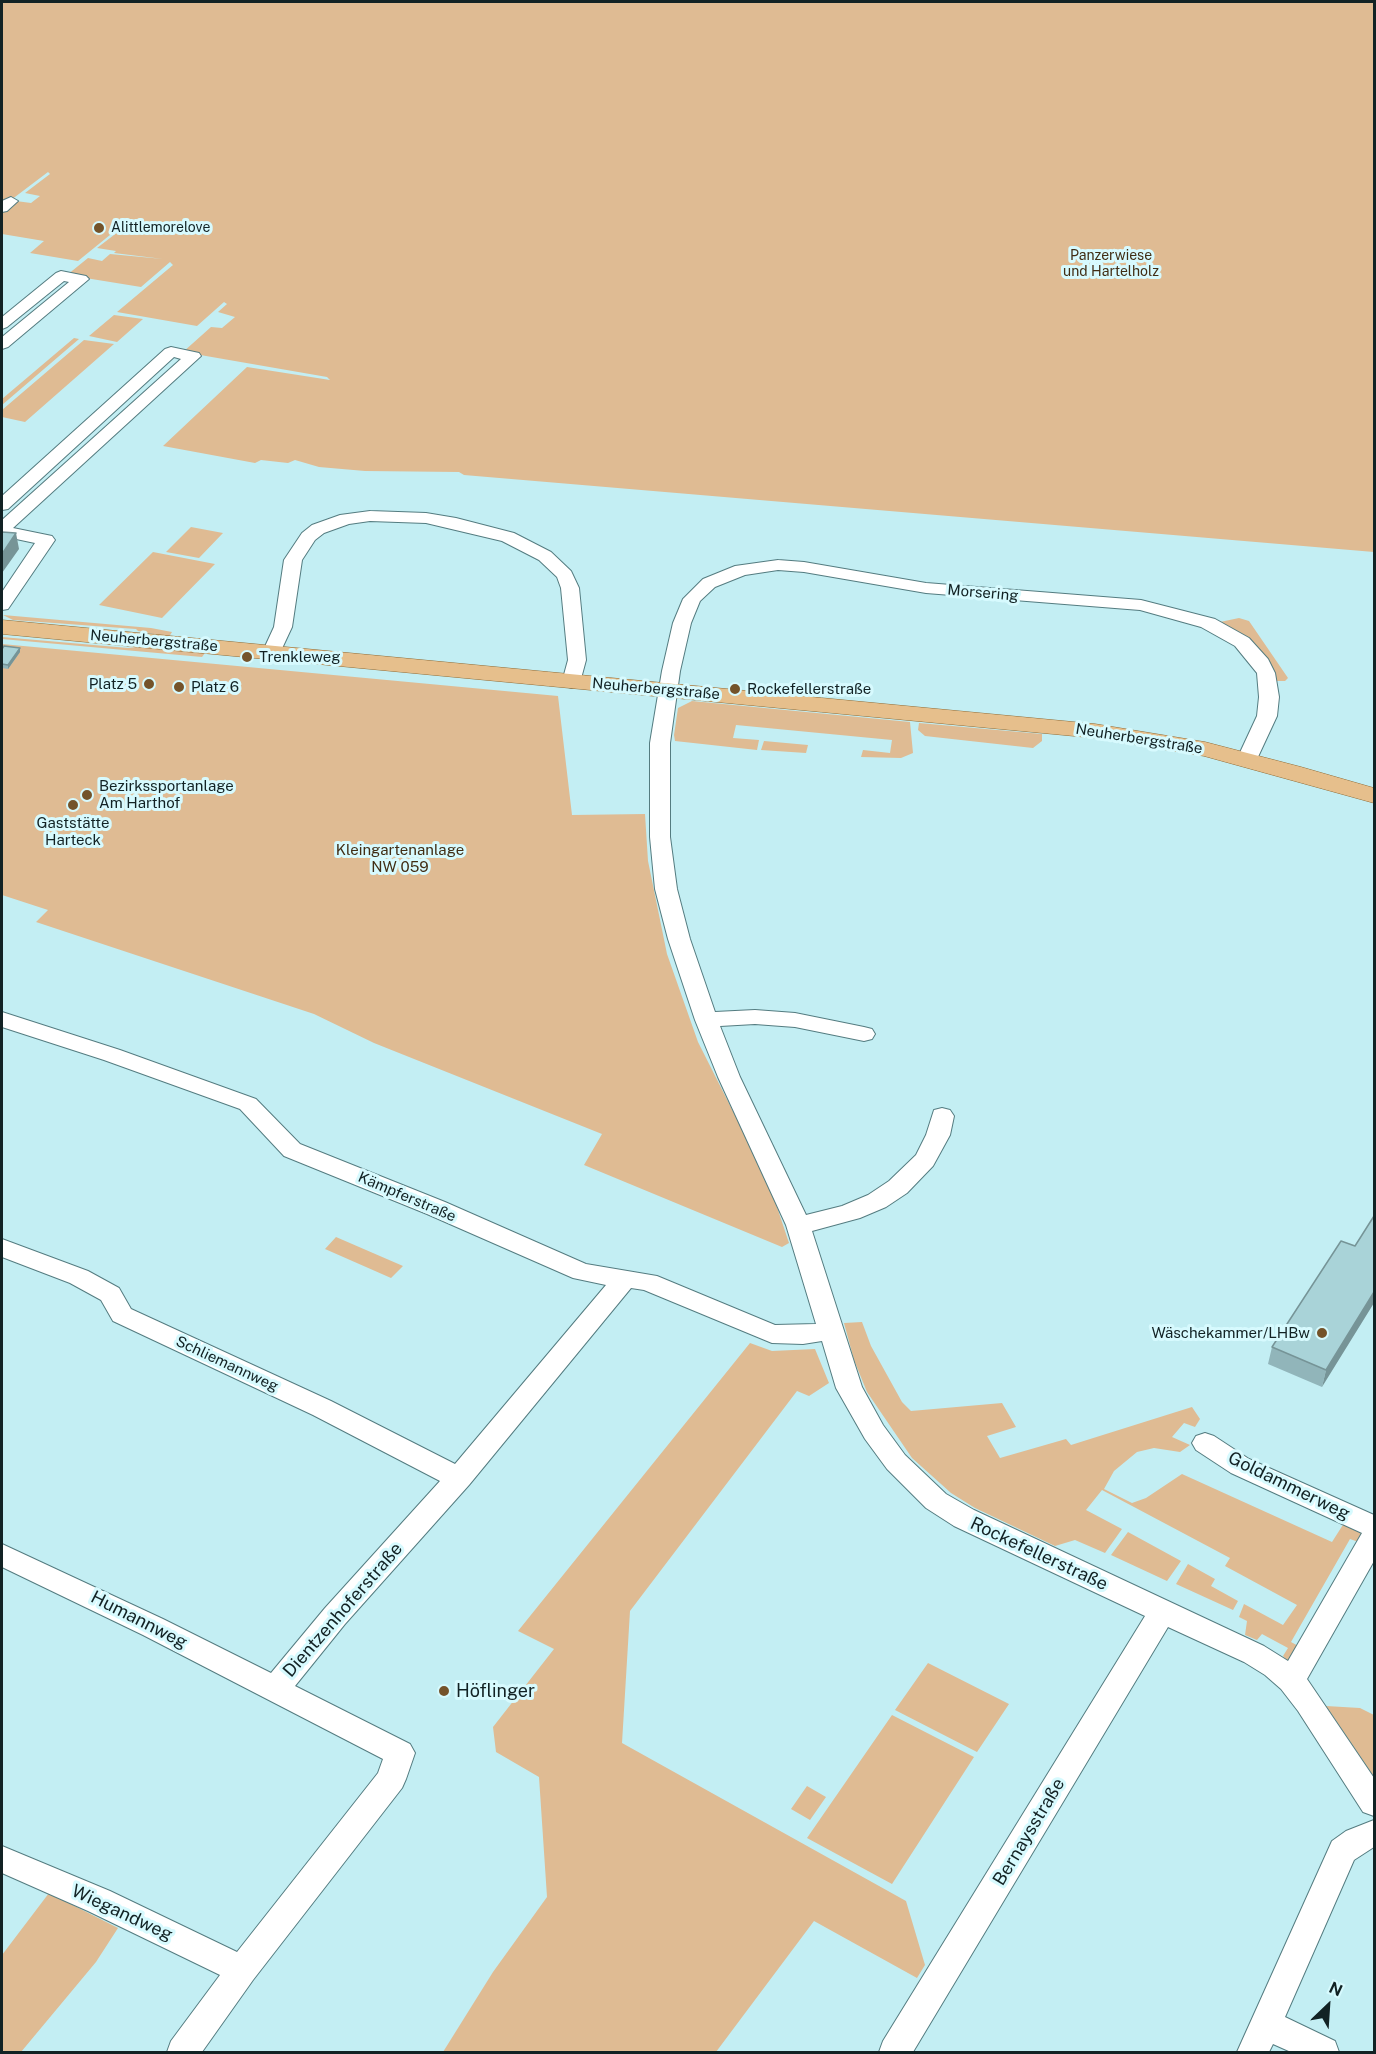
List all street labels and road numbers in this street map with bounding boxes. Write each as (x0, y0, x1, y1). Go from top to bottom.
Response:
street label: Morsering (947, 581, 1019, 605)
street label: Neuherbergstraße (89, 626, 219, 656)
street label: Neuherbergstraße (591, 674, 721, 704)
street label: Neuherbergstraße (1074, 720, 1204, 758)
street label: Kämpferstraße (355, 1168, 459, 1226)
street label: Schliemannweg (173, 1332, 281, 1396)
street label: Goldammerweg (1225, 1447, 1353, 1525)
street label: Rockefellerstraße (967, 1513, 1111, 1595)
street label: Dientzenhoferstraße (279, 1538, 407, 1682)
street label: Humannweg (87, 1586, 191, 1654)
street label: Bernaysstraße (989, 1774, 1069, 1890)
street label: Wiegandweg (68, 1880, 176, 1946)

